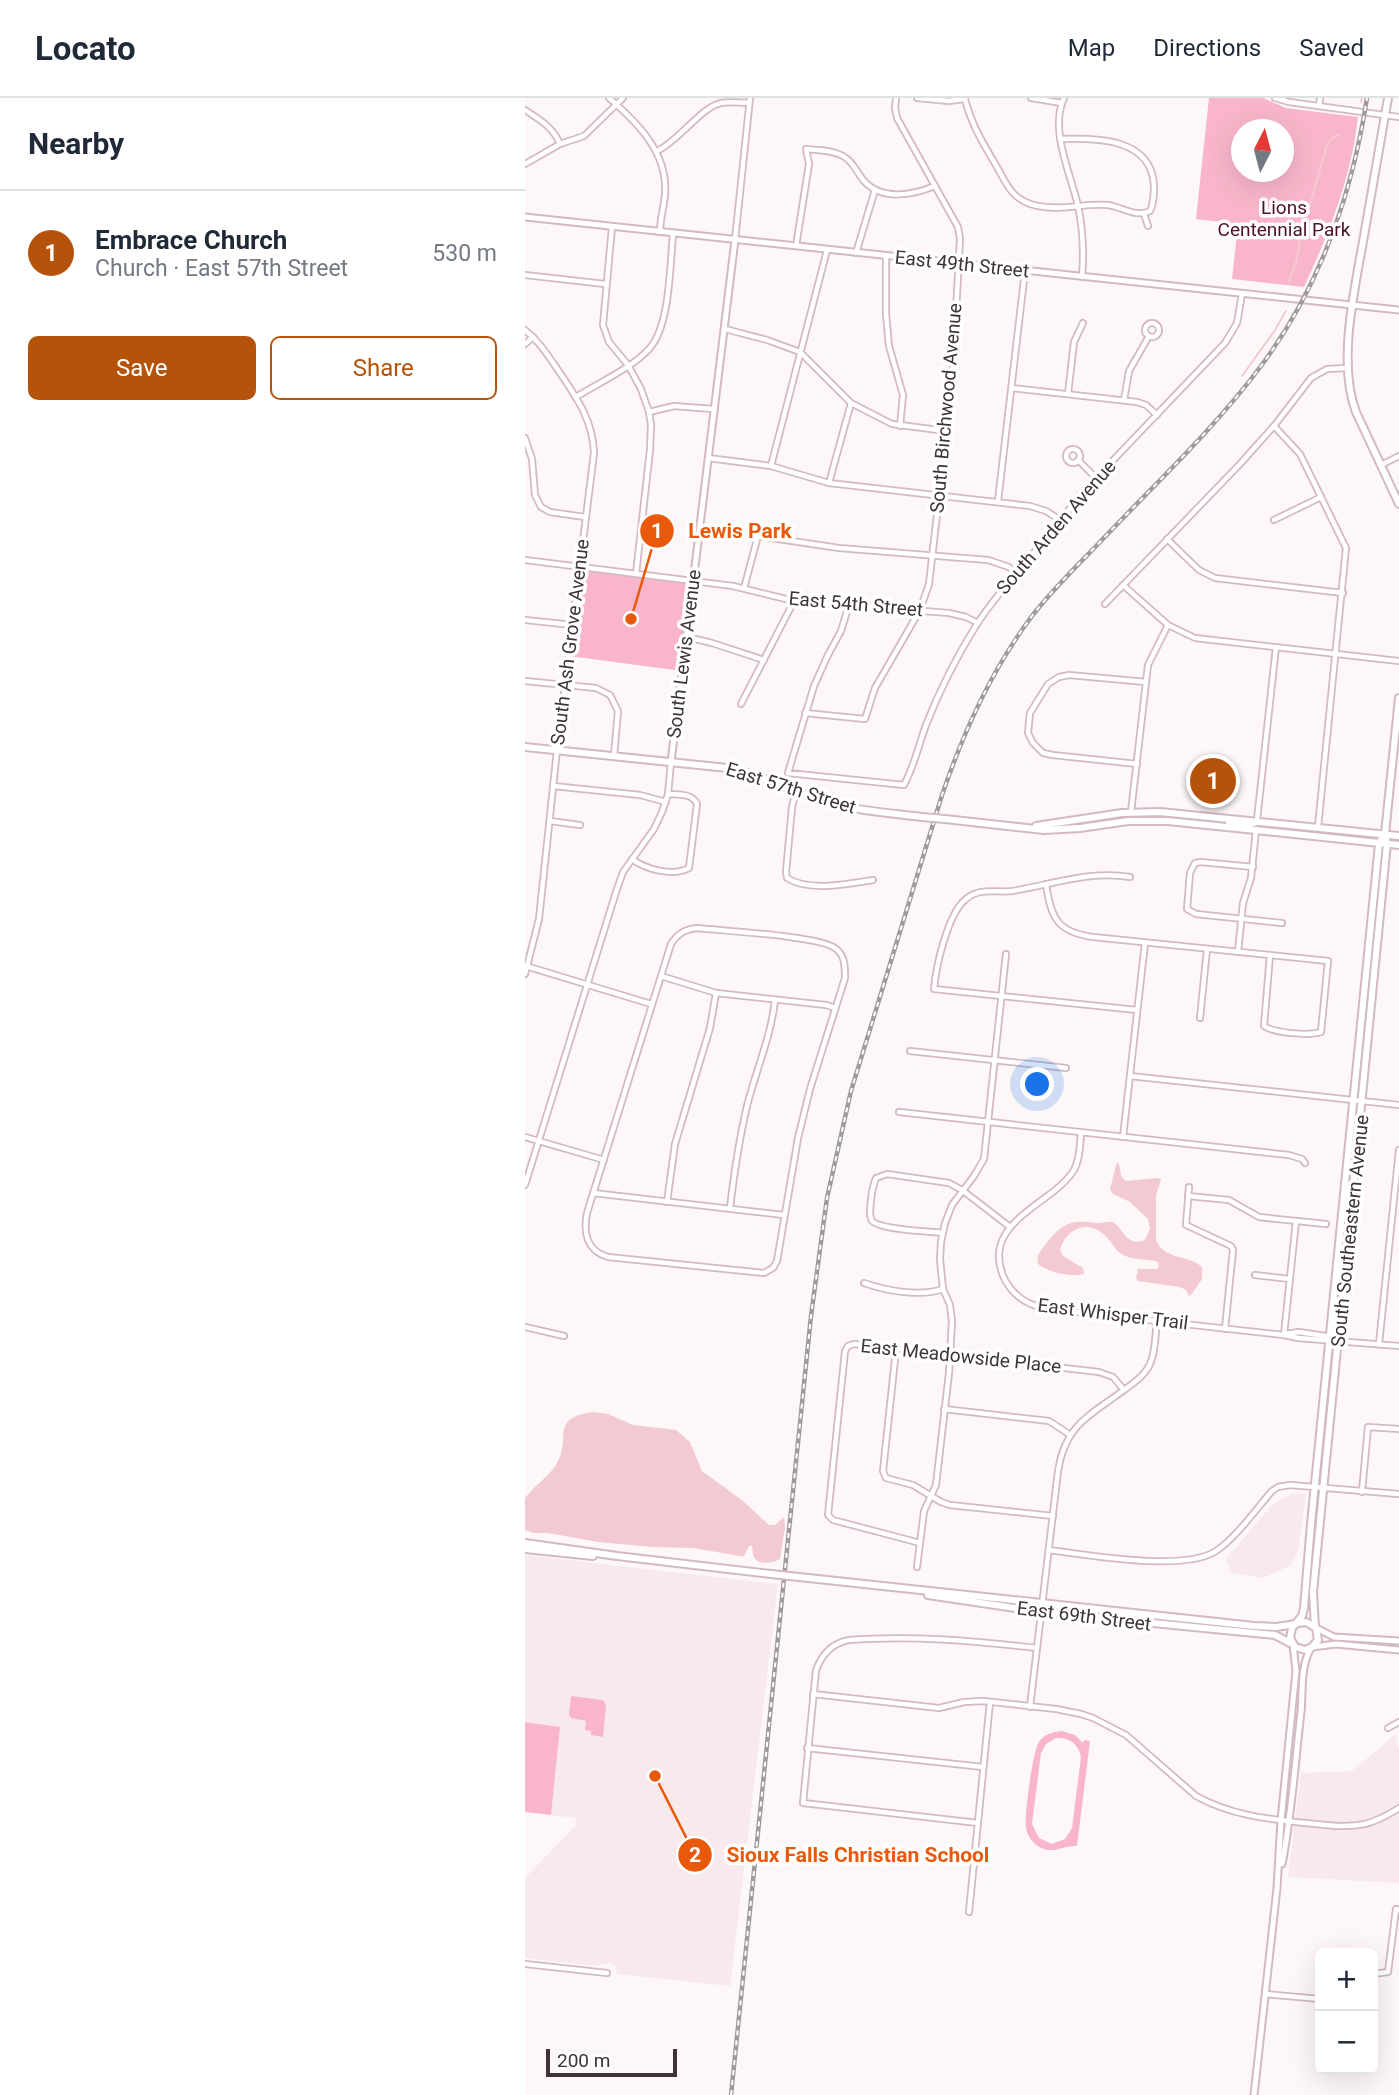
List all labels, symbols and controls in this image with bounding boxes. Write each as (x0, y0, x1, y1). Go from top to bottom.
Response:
text: Locato (35, 29, 136, 68)
text: Map (1068, 34, 1115, 62)
text: Directions (1153, 34, 1261, 62)
text: Saved (1299, 34, 1364, 62)
north arrow (1231, 119, 1294, 182)
text: Nearby (28, 126, 124, 161)
park label: Lions Centennial Park (1218, 196, 1351, 241)
text: Embrace Church (95, 225, 287, 255)
text: 1 (44, 240, 58, 267)
text: 530 m (432, 240, 497, 267)
street label: East 49th Street (894, 246, 1030, 282)
text: Church · East 57th Street (95, 255, 348, 282)
street label: South Birchwood Avenue (925, 302, 967, 514)
button: Save (28, 336, 256, 400)
button: Share (270, 336, 497, 400)
street label: South Arden Avenue (991, 455, 1121, 599)
callout: Lewis Park (639, 510, 806, 552)
text: 1 (651, 519, 663, 543)
text: Lewis Park (688, 519, 792, 543)
street label: South Ash Grove Avenue (546, 538, 594, 746)
street label: South Lewis Avenue (662, 568, 706, 740)
street label: East 54th Street (788, 587, 924, 621)
pin: 1 (1190, 755, 1236, 807)
street label: East 57th Street (723, 757, 859, 819)
your location (1020, 1067, 1054, 1101)
street label: South Southeastern Avenue (1326, 1114, 1374, 1348)
street label: East Whisper Trail (1036, 1293, 1190, 1335)
street label: East Meadowside Place (860, 1334, 1062, 1378)
street label: East 69th Street (1016, 1596, 1152, 1636)
callout: Sioux Falls Christian School (678, 1834, 1004, 1876)
text: 2 (689, 1843, 701, 1867)
text: Sioux Falls Christian School (727, 1843, 989, 1867)
map controls (1315, 1948, 1378, 2074)
button: + (1315, 1948, 1378, 2011)
button: − (1315, 2011, 1378, 2074)
scale bar (546, 2046, 677, 2078)
text: 200 m (557, 2049, 610, 2072)

